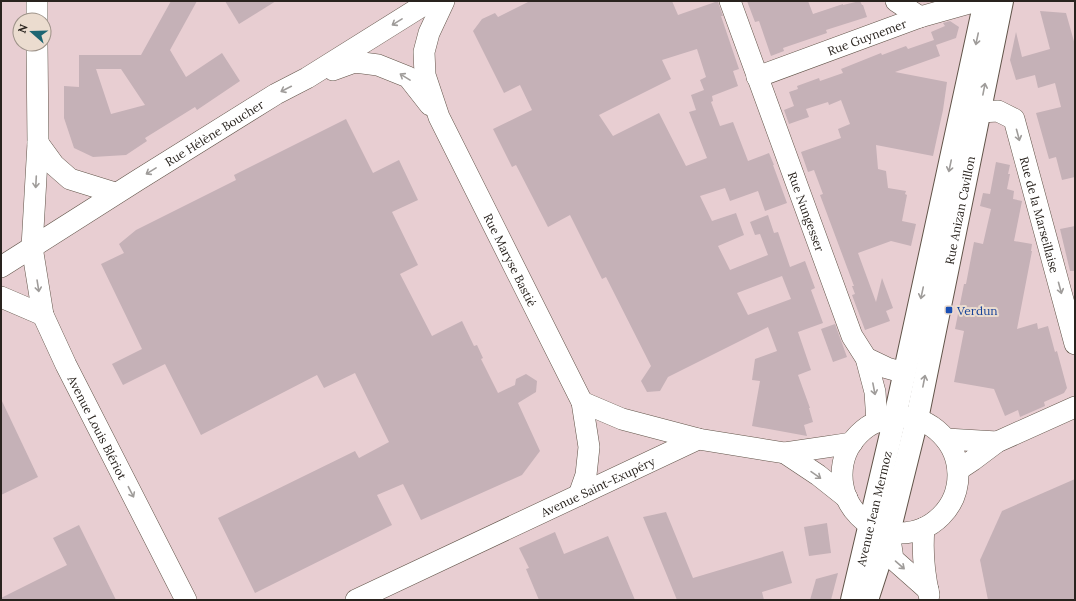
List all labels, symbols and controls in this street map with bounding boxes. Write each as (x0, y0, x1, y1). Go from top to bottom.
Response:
north arrow (12, 12, 52, 52)
street label: Rue Guynemer (825, 15, 909, 58)
one-way arrow (391, 18, 403, 26)
text: N (15, 22, 31, 35)
one-way arrow (973, 32, 981, 45)
one-way arrow (399, 73, 410, 81)
one-way arrow (981, 83, 989, 96)
one-way arrow (280, 86, 292, 93)
street label: Rue Hélène Boucher (162, 96, 267, 169)
one-way arrow (1015, 129, 1022, 142)
street label: Rue Anizan Cavillon (941, 155, 978, 266)
street label: Rue de la Marseillaise (1017, 155, 1063, 275)
one-way arrow (945, 159, 953, 172)
one-way arrow (145, 168, 157, 176)
street label: Rue Nungesser (785, 169, 828, 254)
one-way arrow (32, 175, 39, 188)
street label: Rue Maryse Bastié (481, 211, 541, 309)
one-way arrow (34, 279, 42, 292)
one-way arrow (1056, 281, 1064, 294)
one-way arrow (918, 286, 926, 299)
place label: Verdun (956, 303, 998, 318)
marker: Verdun (944, 305, 954, 315)
street label: Avenue Louis Blériot (65, 372, 131, 482)
one-way arrow (921, 374, 929, 387)
one-way arrow (870, 383, 878, 396)
street label: Avenue Jean Mermoz (852, 449, 894, 569)
street label: Avenue Saint-Exupéry (537, 453, 658, 520)
one-way arrow (811, 471, 822, 479)
one-way arrow (128, 486, 135, 498)
one-way arrow (895, 561, 906, 570)

